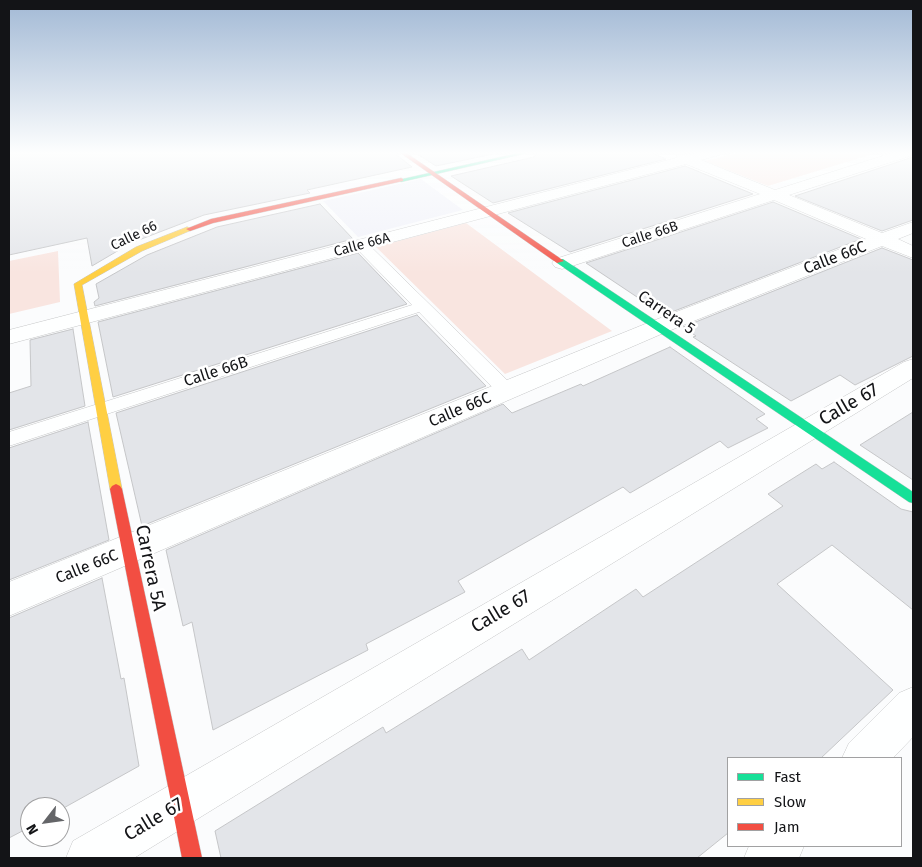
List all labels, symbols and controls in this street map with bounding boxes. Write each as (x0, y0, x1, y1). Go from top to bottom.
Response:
street label: Calle 66 (108, 218, 160, 254)
street label: Calle 66B (620, 218, 680, 252)
street label: Calle 66A (332, 229, 392, 261)
street label: Calle 66C (801, 237, 869, 279)
street label: Carrera 5 (634, 287, 698, 339)
street label: Calle 66B (181, 353, 251, 391)
street label: Calle 67 (815, 379, 883, 431)
street label: Calle 66C (426, 388, 494, 432)
street label: Carrera 5A (130, 523, 170, 613)
street label: Calle 66C (53, 546, 121, 588)
street label: Calle 67 (467, 585, 535, 639)
legend (727, 757, 902, 847)
text: Fast (774, 768, 801, 786)
street label: Calle 67 (120, 793, 188, 847)
text: Slow (774, 793, 806, 811)
north arrow (20, 797, 70, 847)
text: Jam (774, 818, 800, 836)
text: N (23, 821, 42, 838)

